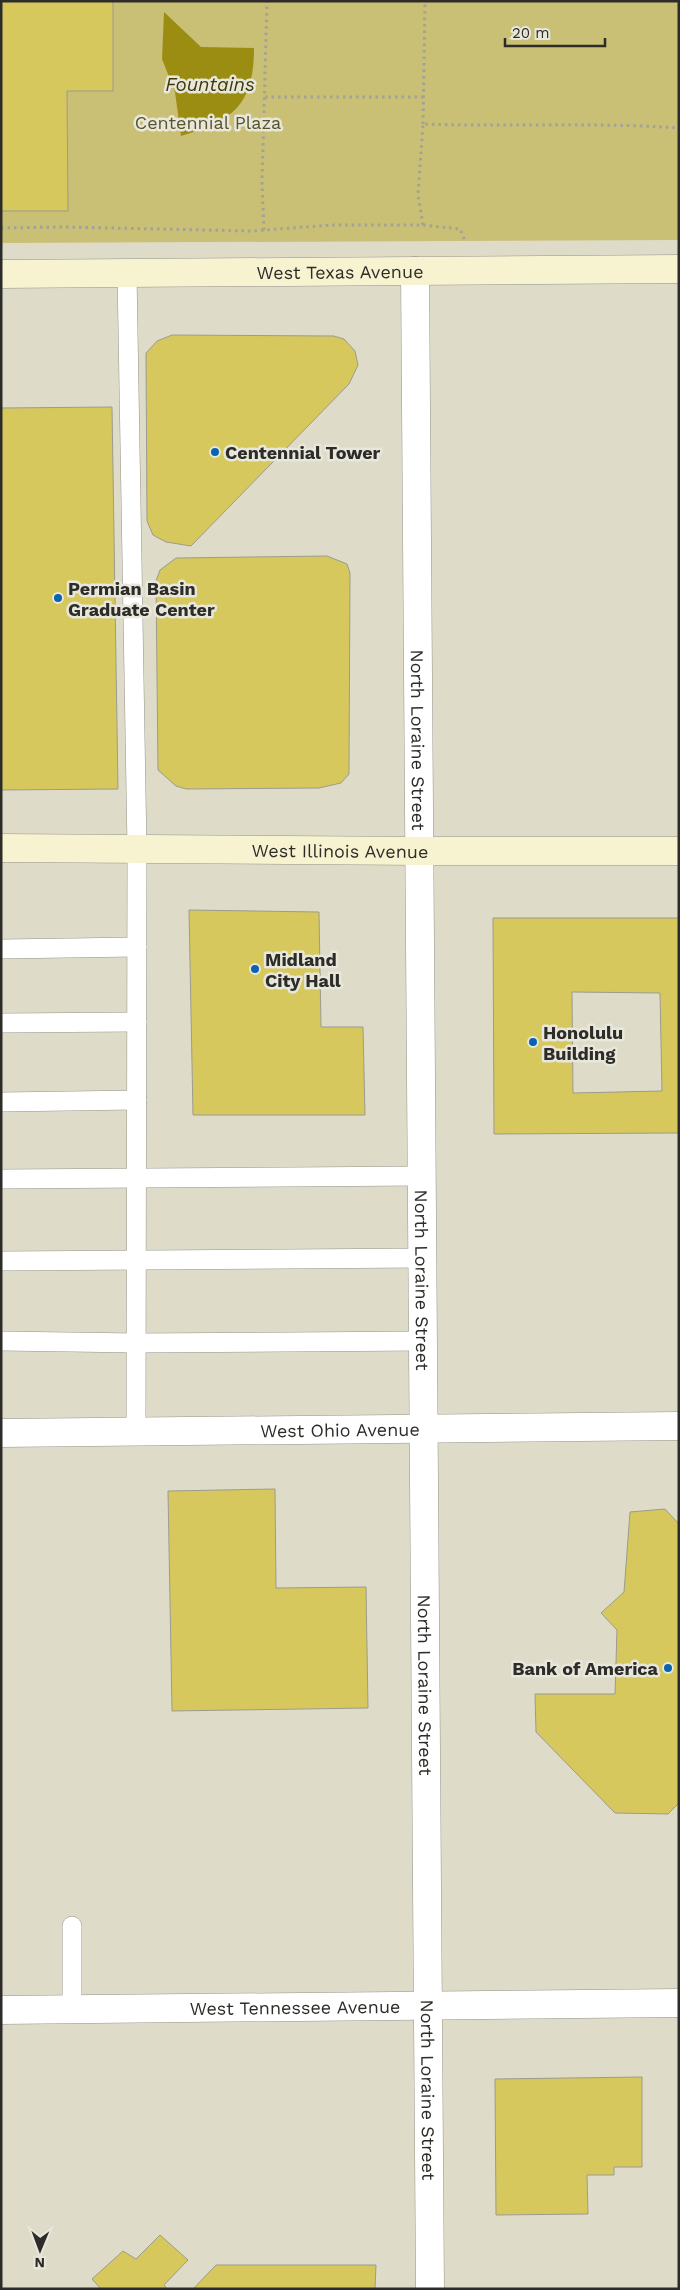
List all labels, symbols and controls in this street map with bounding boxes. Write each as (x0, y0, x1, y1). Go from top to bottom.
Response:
scale bar (505, 15, 605, 47)
text: 20 m (512, 24, 550, 42)
water label: Fountains (165, 73, 255, 96)
park label: Centennial Plaza (135, 112, 281, 133)
street label: West Texas Avenue (256, 260, 424, 283)
place label: Centennial Tower (225, 442, 381, 463)
marker: Centennial Tower (209, 446, 221, 458)
place label: Permian Basin Graduate Center (68, 578, 215, 620)
marker: Permian Basin Graduate Center (52, 592, 64, 604)
street label: North Loraine Street (407, 649, 430, 831)
street label: West Illinois Avenue (252, 839, 428, 862)
place label: Midland City Hall (265, 949, 341, 991)
marker: Midland City Hall (249, 963, 261, 975)
place label: Honolulu Building (543, 1022, 623, 1064)
marker: Honolulu Building (527, 1036, 539, 1048)
street label: North Loraine Street (411, 1189, 434, 1371)
street label: West Ohio Avenue (260, 1418, 420, 1441)
street label: North Loraine Street (414, 1594, 437, 1776)
place label: Bank of America (512, 1658, 659, 1679)
marker: Bank of America (662, 1662, 674, 1674)
street label: West Tennessee Avenue (190, 1995, 400, 2019)
street label: North Loraine Street (417, 1999, 440, 2181)
north arrow (15, 2225, 65, 2275)
text: N (34, 2255, 45, 2271)

